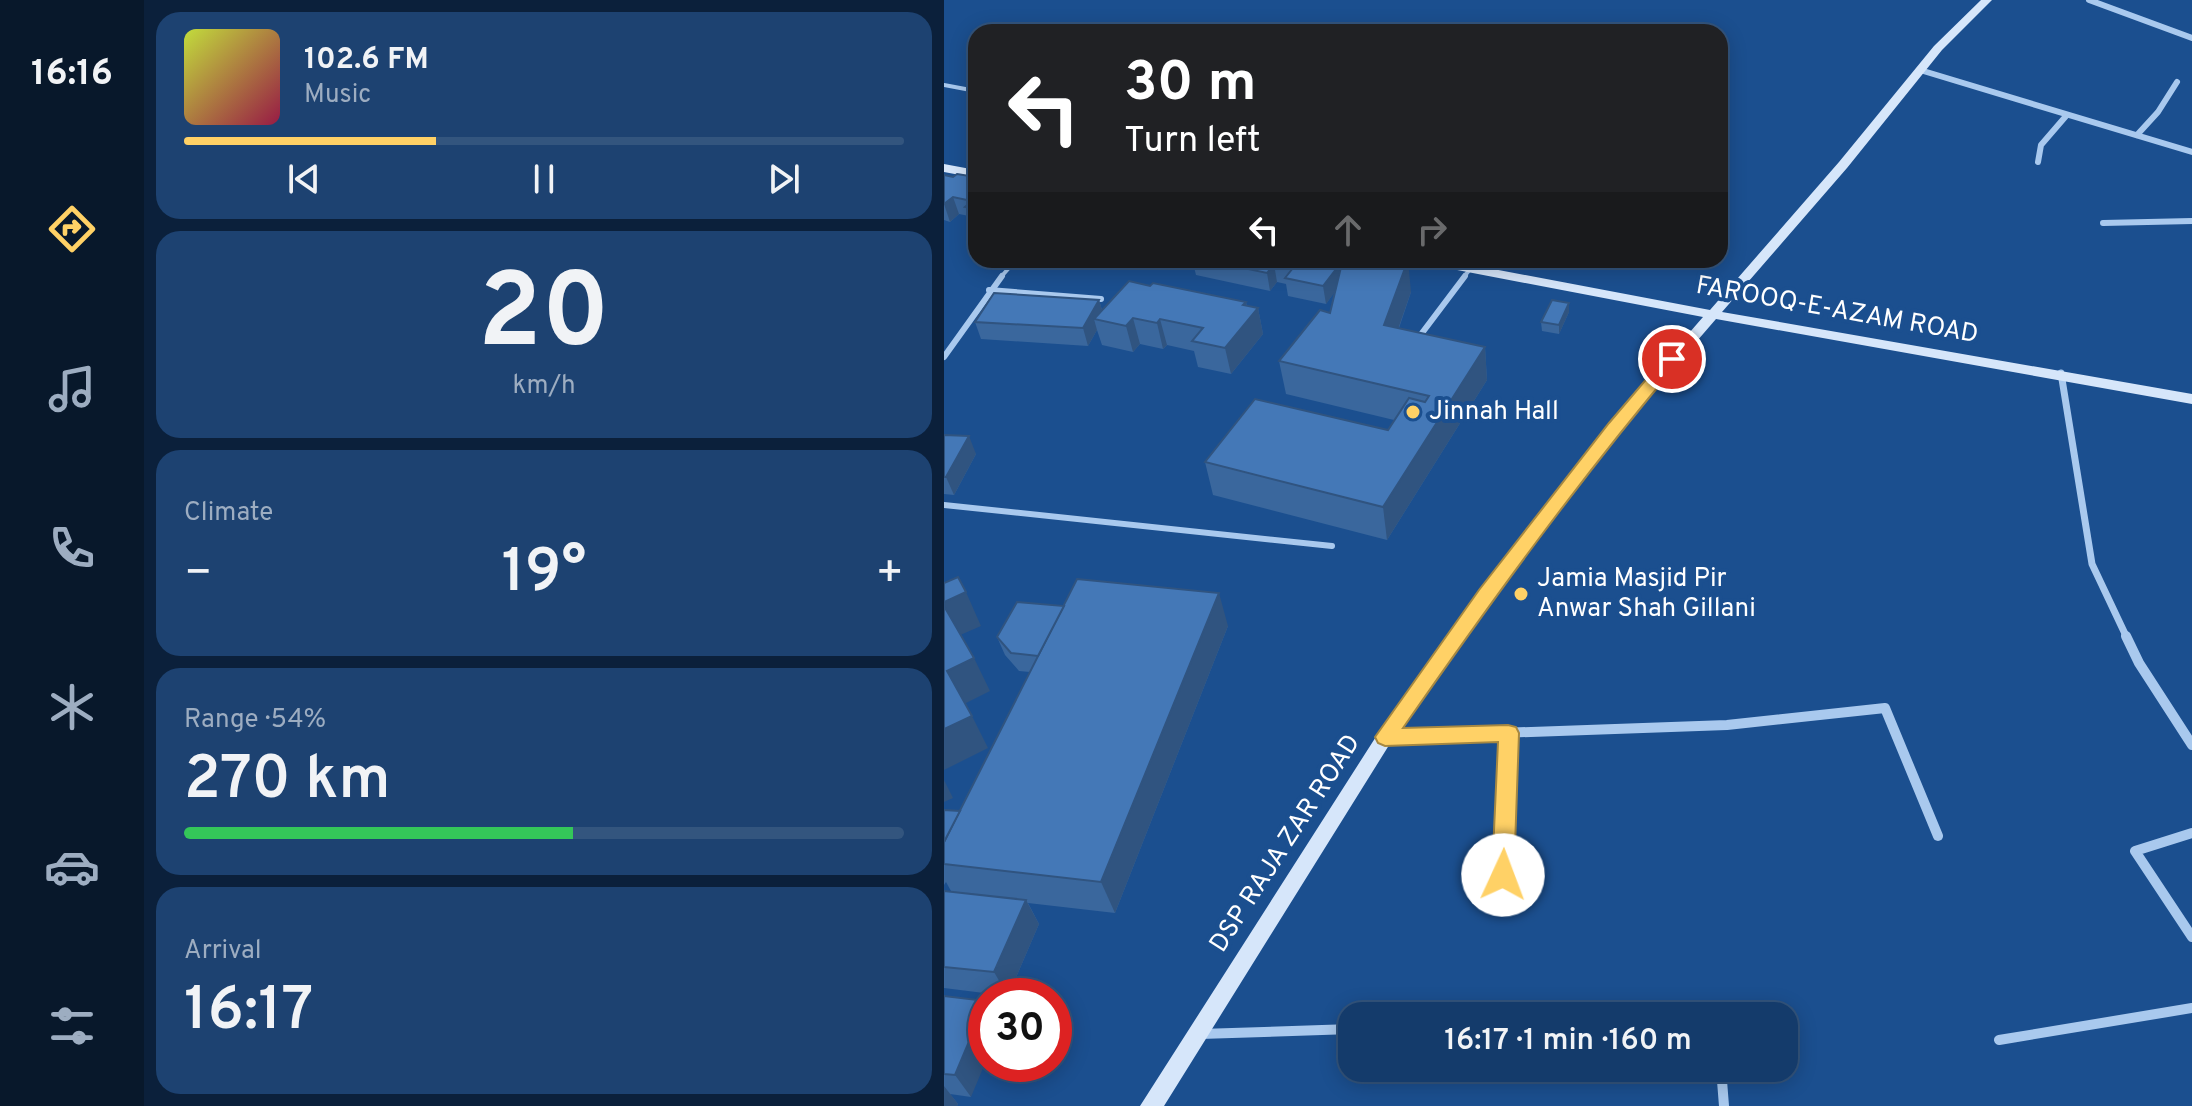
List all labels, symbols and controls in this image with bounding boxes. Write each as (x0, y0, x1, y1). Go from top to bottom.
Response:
text: 102.6 FM (304, 42, 429, 79)
text: 30 m (1124, 50, 1257, 120)
text: 16:16 (31, 52, 113, 98)
icon: left (992, 56, 1096, 160)
text: Music (304, 79, 371, 112)
text: Turn left (1124, 119, 1261, 165)
icon: previous (282, 157, 326, 201)
icon: pause (522, 157, 566, 201)
icon: next (762, 157, 806, 201)
icon: directions (44, 201, 100, 257)
icon: left (1242, 208, 1286, 252)
icon: ahead (1326, 208, 1370, 252)
icon: right (1410, 208, 1454, 252)
text: 20 (478, 252, 610, 384)
street label: FAROOQ-E-AZAM ROAD (1693, 270, 1981, 352)
pin (1638, 325, 1706, 393)
icon: arrive (1650, 337, 1694, 381)
icon: music (44, 361, 100, 417)
text: km/h (512, 370, 576, 403)
place label: Jinnah Hall (1429, 396, 1559, 429)
marker: Jinnah Hall (1404, 403, 1422, 421)
text: Climate (184, 497, 273, 530)
icon: phone (44, 520, 100, 576)
text: 19° (502, 537, 586, 613)
text: − (184, 547, 212, 603)
text: + (876, 547, 904, 603)
place label: Jamia Masjid Pir Anwar Shah Gillani (1537, 563, 1756, 626)
marker: Jamia Masjid Pir Anwar Shah Gillani (1512, 585, 1530, 603)
icon: climate (44, 679, 100, 735)
text: Range · 54% (184, 704, 326, 737)
street label: DSP RAJA ZAR ROAD (1203, 729, 1369, 959)
text: 270 km (184, 744, 390, 820)
position arrow (1461, 833, 1545, 917)
icon: car (44, 839, 100, 895)
text: Arrival (184, 935, 262, 968)
text: 16:17 (184, 975, 313, 1051)
speed limit sign: 30 (968, 978, 1072, 1082)
icon: filters (44, 998, 100, 1054)
text: 16:17 · 1 min · 160 m (1444, 1023, 1692, 1060)

